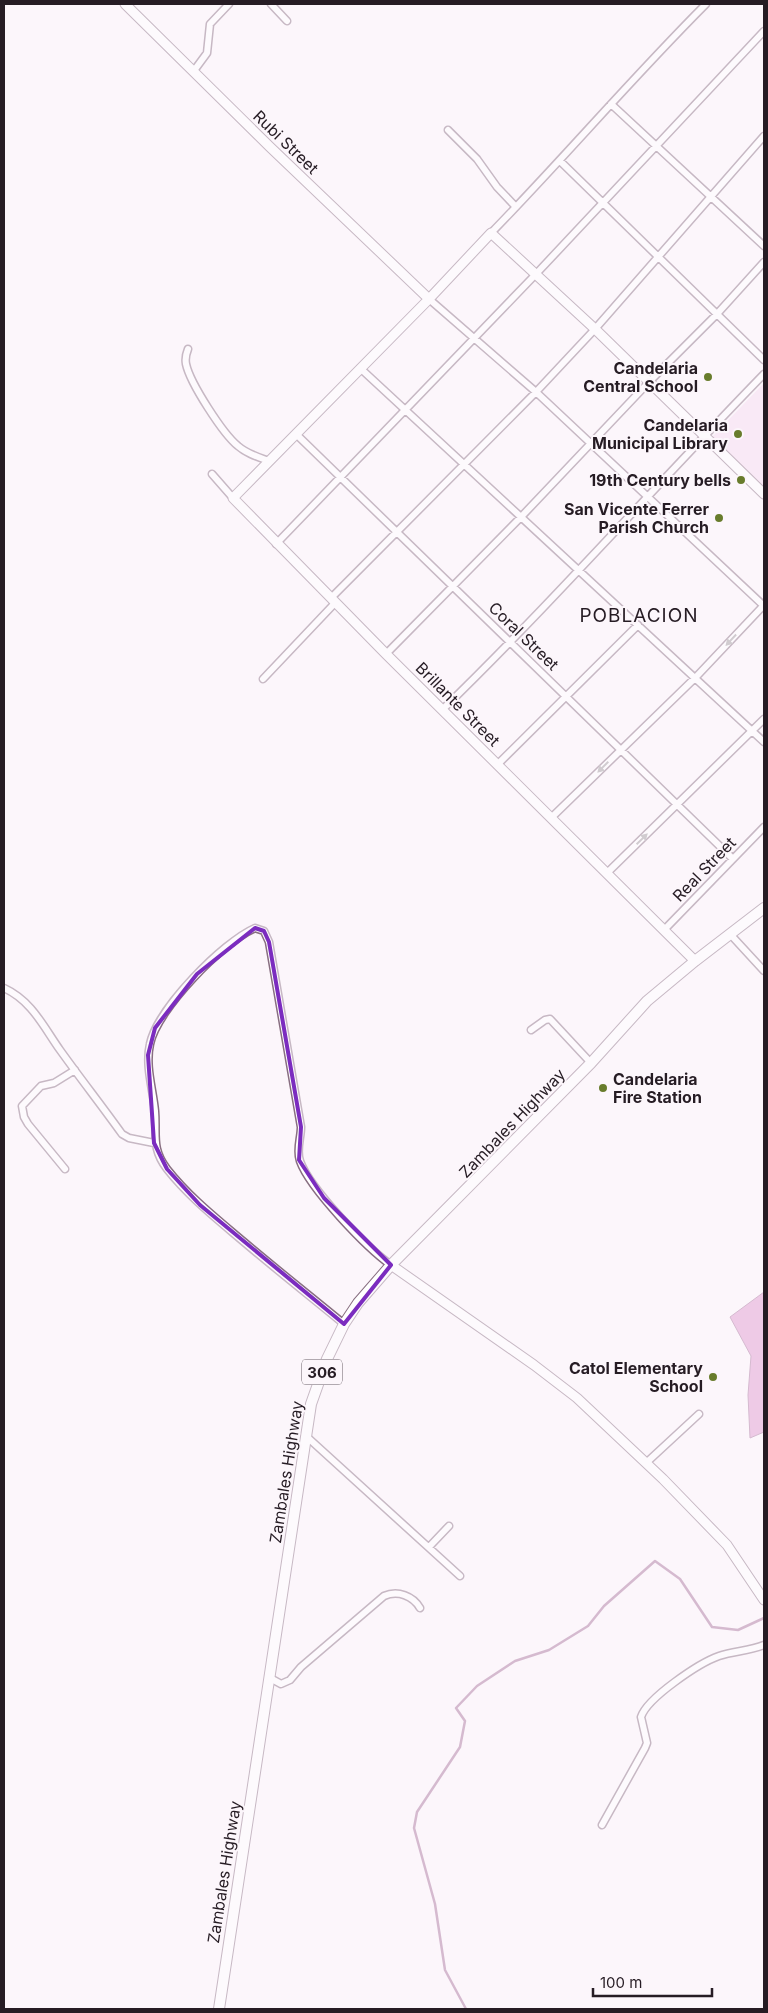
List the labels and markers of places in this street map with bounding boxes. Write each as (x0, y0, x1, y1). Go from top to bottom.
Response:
place label: Candelaria Central School (583, 358, 698, 396)
marker: Candelaria Central School (702, 371, 714, 383)
place label: Candelaria Municipal Library (592, 415, 728, 453)
marker: Candelaria Municipal Library (732, 428, 744, 440)
place label: 19th Century bells (589, 470, 731, 490)
marker: 19th Century bells (735, 474, 747, 486)
place label: San Vicente Ferrer Parish Church (564, 499, 709, 537)
marker: San Vicente Ferrer Parish Church (713, 512, 725, 524)
place label: Candelaria Fire Station (613, 1069, 702, 1107)
marker: Candelaria Fire Station (597, 1082, 609, 1094)
place label: Catol Elementary School (569, 1358, 703, 1396)
marker: Catol Elementary School (707, 1371, 719, 1383)

